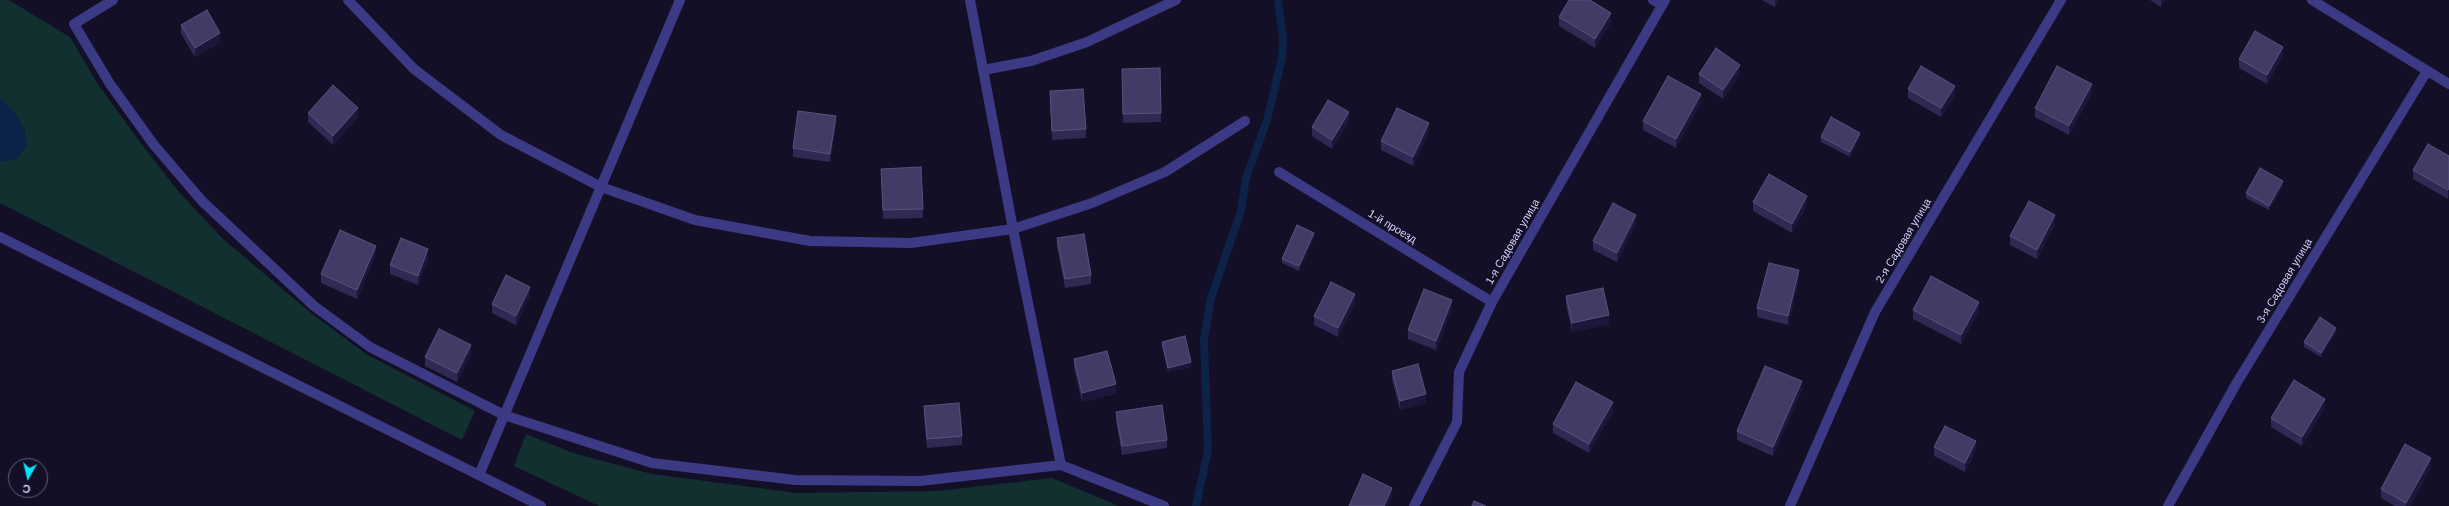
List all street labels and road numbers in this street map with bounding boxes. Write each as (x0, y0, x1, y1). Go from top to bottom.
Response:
street label: 2-я Садовая улица (1873, 196, 1935, 286)
street label: 1-я Садовая улица (1483, 197, 1543, 287)
street label: 1-й проезд (1365, 207, 1419, 247)
street label: 3-я Садовая улица (2254, 236, 2316, 326)

